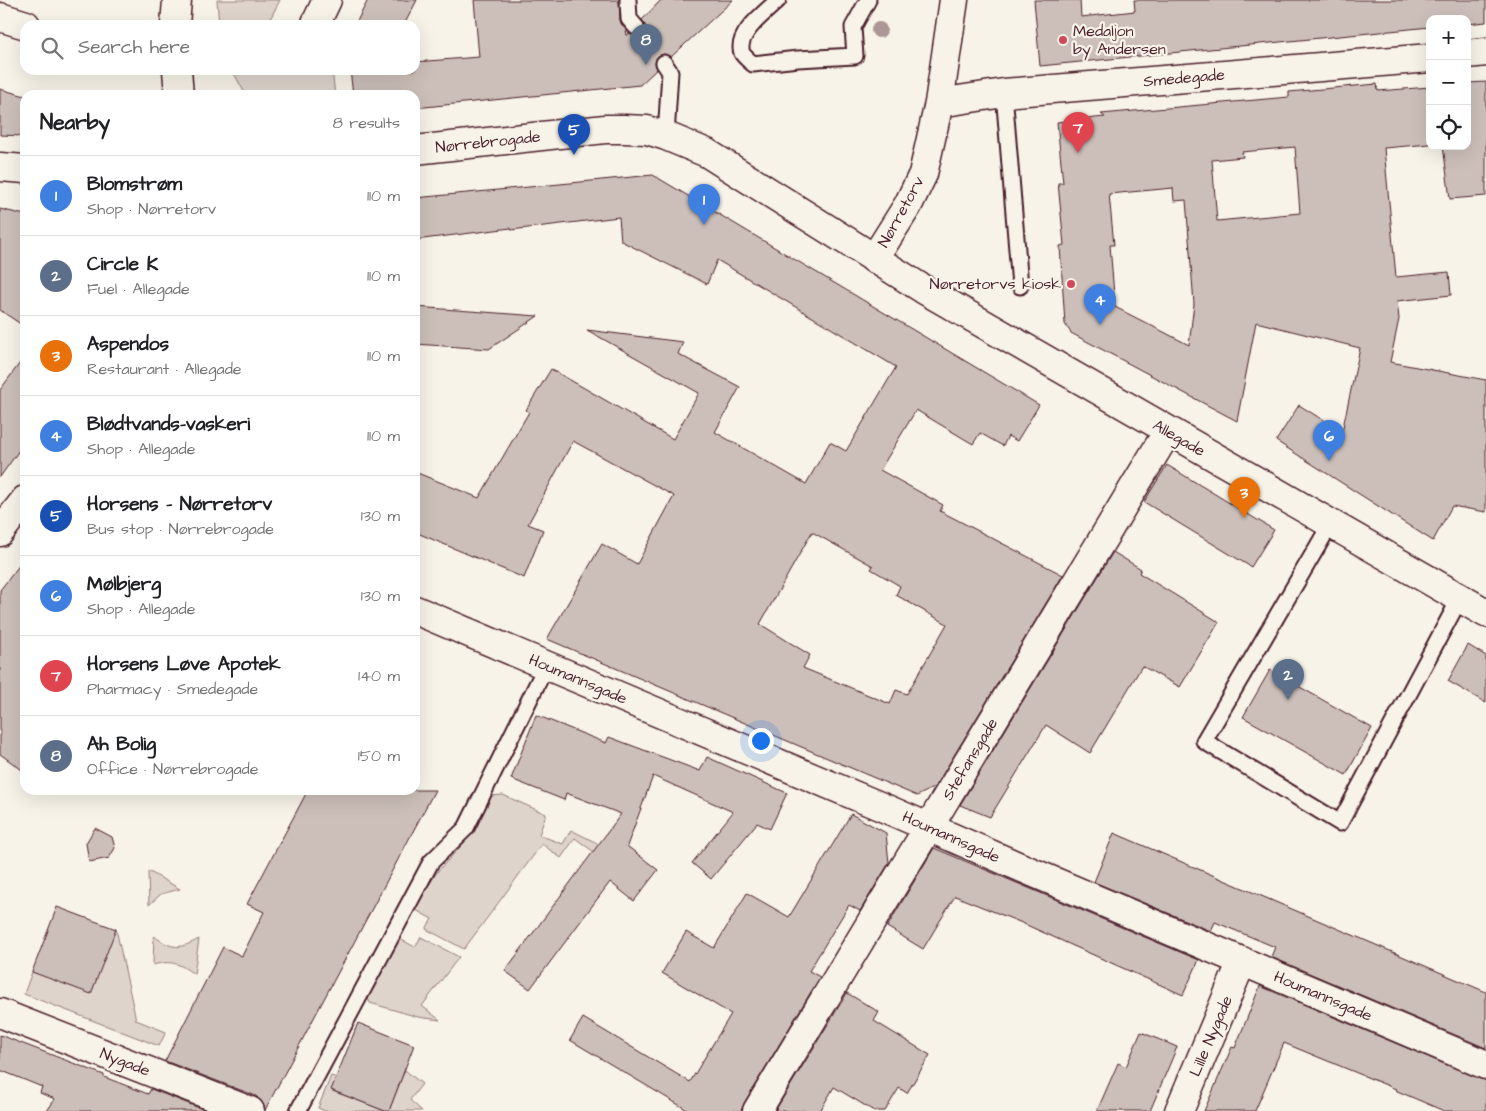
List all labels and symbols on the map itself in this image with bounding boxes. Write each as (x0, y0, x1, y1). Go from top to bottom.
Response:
place label: Medaljon by Andersen (1073, 20, 1166, 61)
pin: 8 (630, 24, 662, 65)
marker: Medaljon by Andersen (1057, 34, 1069, 46)
street label: Smedegade (1142, 63, 1226, 94)
pin: 7 (1062, 112, 1094, 153)
pin: 5 (558, 114, 590, 155)
street label: Nørrebrogade (434, 126, 542, 159)
street label: Nørretorv (872, 172, 930, 251)
pin: 1 (688, 184, 720, 225)
place label: Nørretorvs kiosk (930, 273, 1061, 295)
marker: Nørretorvs kiosk (1065, 278, 1077, 290)
pin: 4 (1084, 284, 1116, 325)
street label: Allegade (1148, 414, 1210, 463)
pin: 6 (1313, 420, 1345, 461)
pin: 3 (1228, 477, 1260, 518)
street label: Houmannsgade (525, 648, 631, 711)
pin: 2 (1272, 659, 1304, 700)
street label: Stefansgade (937, 713, 1004, 805)
your location (748, 728, 774, 754)
street label: Houmannsgade (898, 806, 1004, 869)
street label: Houmannsgade (1270, 965, 1376, 1028)
street label: Lille Nygade (1184, 992, 1239, 1080)
street label: Nygade (96, 1042, 154, 1083)

